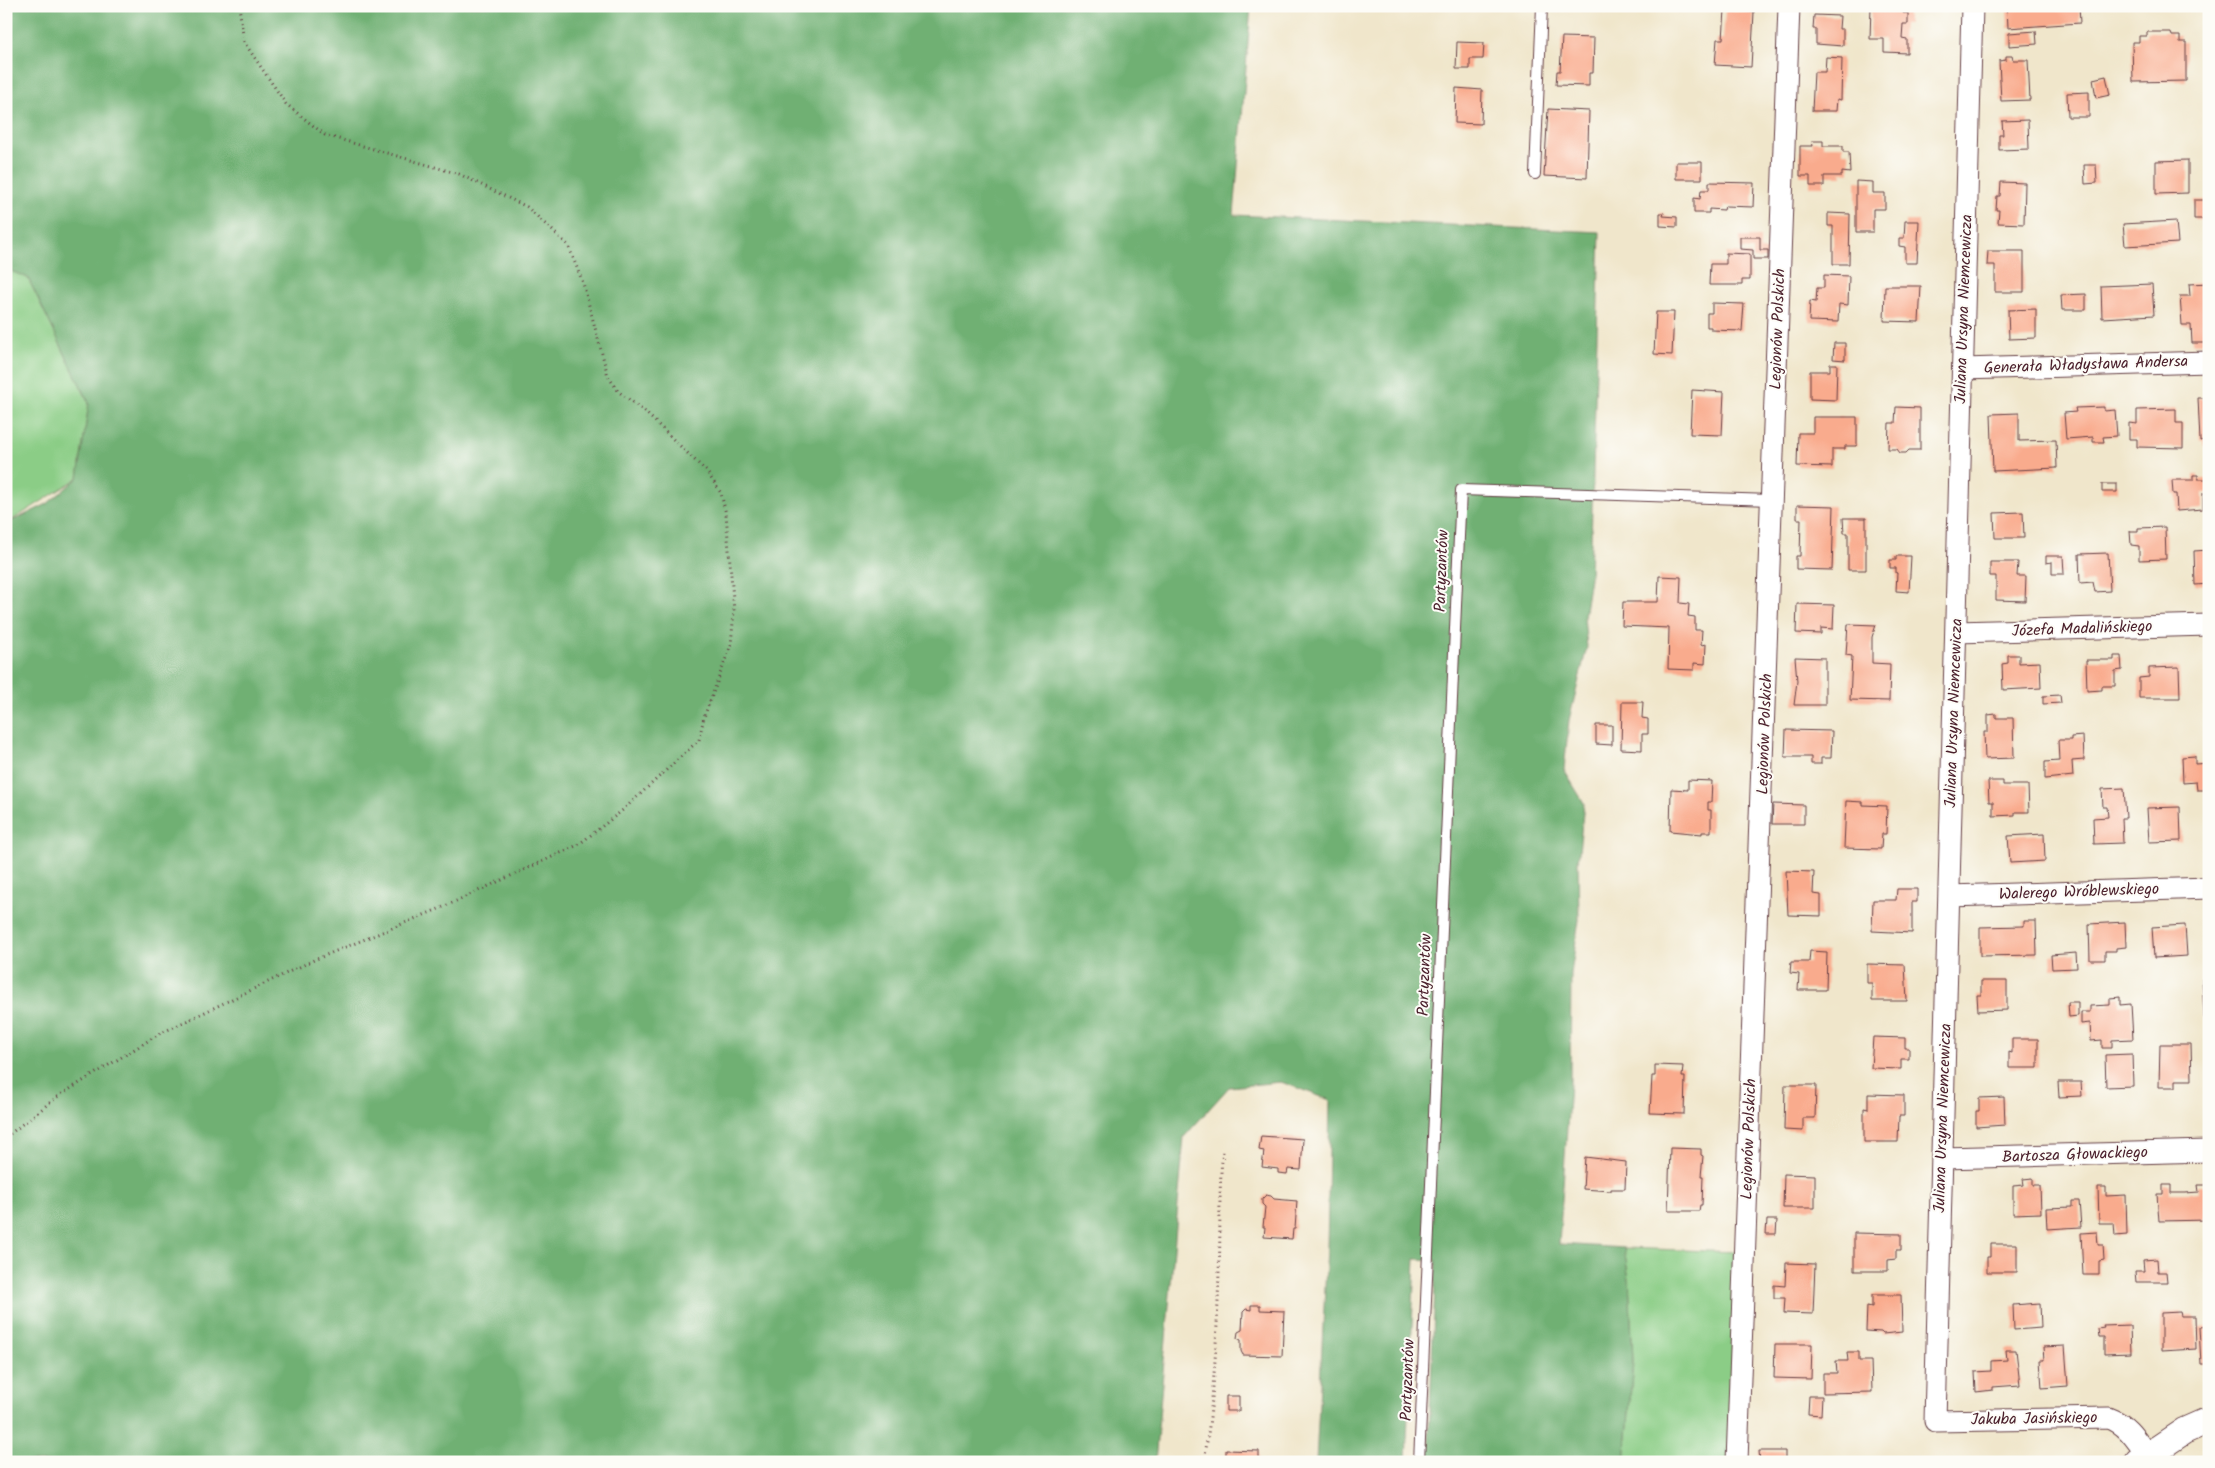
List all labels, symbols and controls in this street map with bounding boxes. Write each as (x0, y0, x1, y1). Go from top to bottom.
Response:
street label: Juliana Ursyna Niemcewicza (1948, 214, 1980, 404)
street label: Legionów Polskich (1763, 268, 1793, 390)
street label: Generała Władysława Andersa (1983, 349, 2189, 381)
street label: Partyzantów (1428, 529, 1456, 613)
street label: Józefa Madalińskiego (2011, 614, 2153, 644)
street label: Juliana Ursyna Niemcewicza (1938, 618, 1970, 808)
street label: Legionów Polskich (1750, 673, 1780, 795)
street label: Walerego Wróblewskiego (1998, 877, 2160, 907)
street label: Partyzantów (1411, 933, 1439, 1017)
street label: Juliana Ursyna Niemcewicza (1927, 1023, 1959, 1213)
street label: Legionów Polskich (1734, 1078, 1764, 1200)
street label: Bartosza Głowackiego (2002, 1140, 2148, 1170)
street label: Partyzantów (1394, 1338, 1422, 1422)
street label: Jakuba Jasińskiego (1970, 1405, 2098, 1433)

